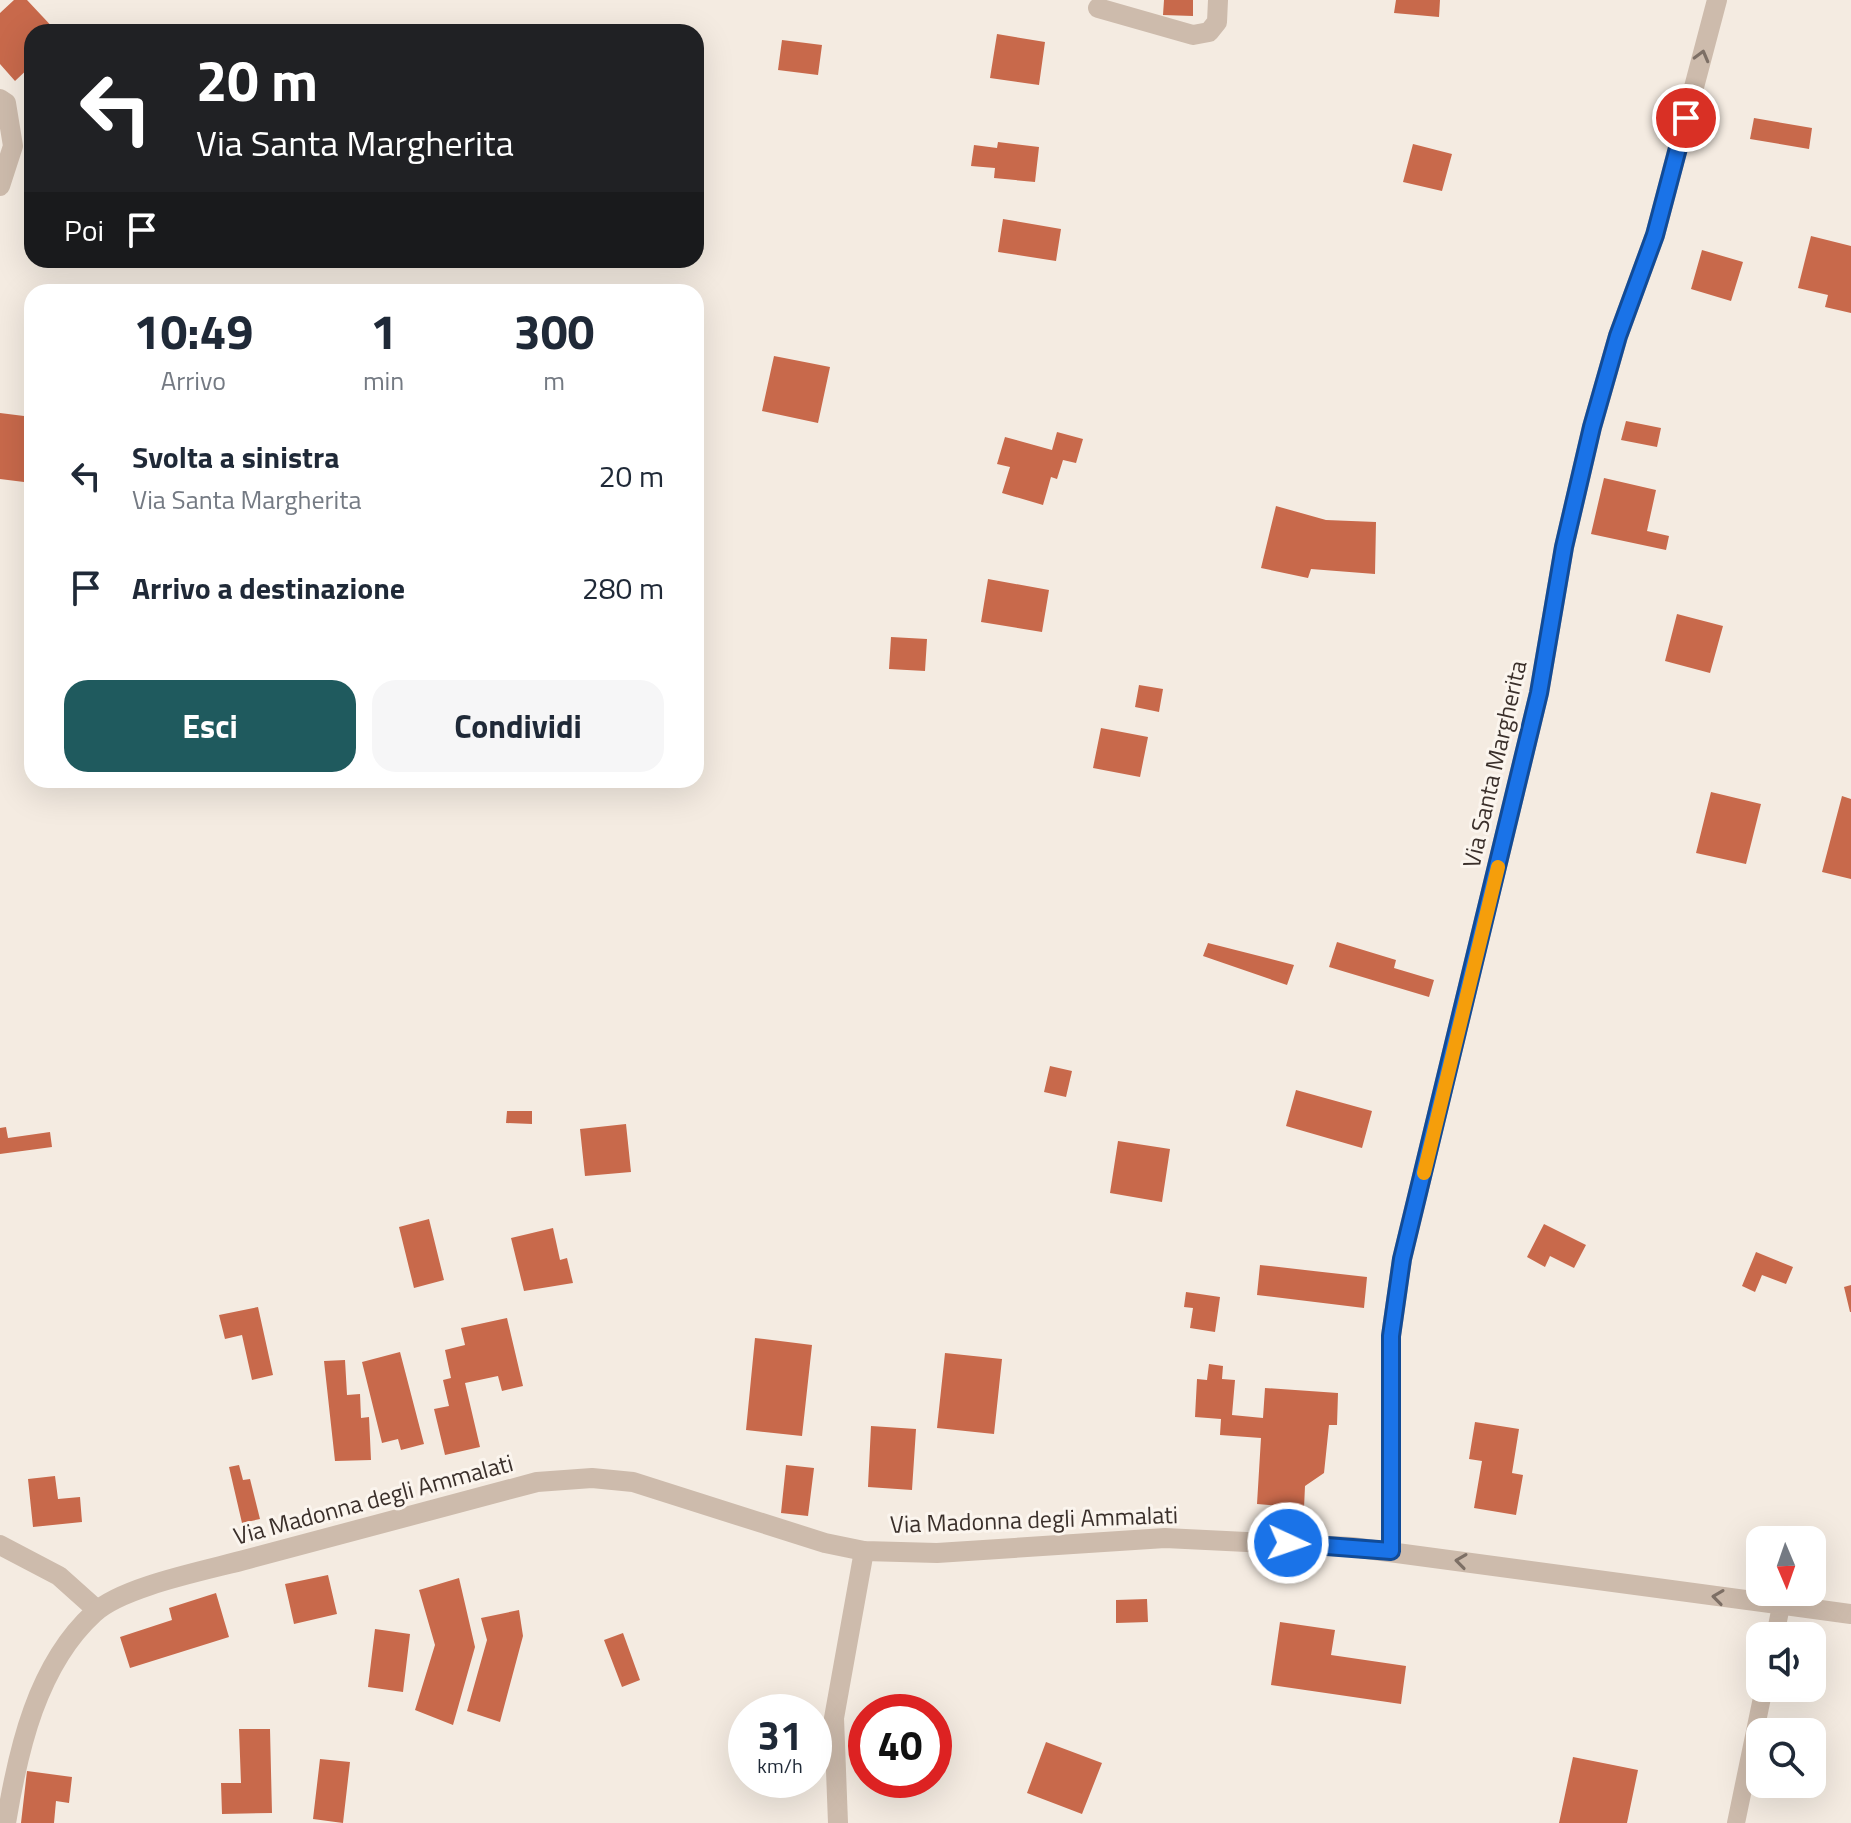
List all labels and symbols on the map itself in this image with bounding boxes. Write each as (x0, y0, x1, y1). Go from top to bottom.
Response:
one-way arrow (1693, 49, 1710, 63)
pin (1652, 84, 1720, 152)
street label: Via Santa Margherita (1453, 657, 1535, 871)
street label: Via Madonna degli Ammalati (229, 1444, 517, 1554)
street label: Via Madonna degli Ammalati (889, 1496, 1179, 1542)
position arrow (1246, 1501, 1330, 1585)
north arrow (1746, 1526, 1826, 1606)
one-way arrow (1454, 1553, 1467, 1570)
one-way arrow (1711, 1589, 1725, 1606)
speed limit sign: 40 (848, 1694, 952, 1798)

